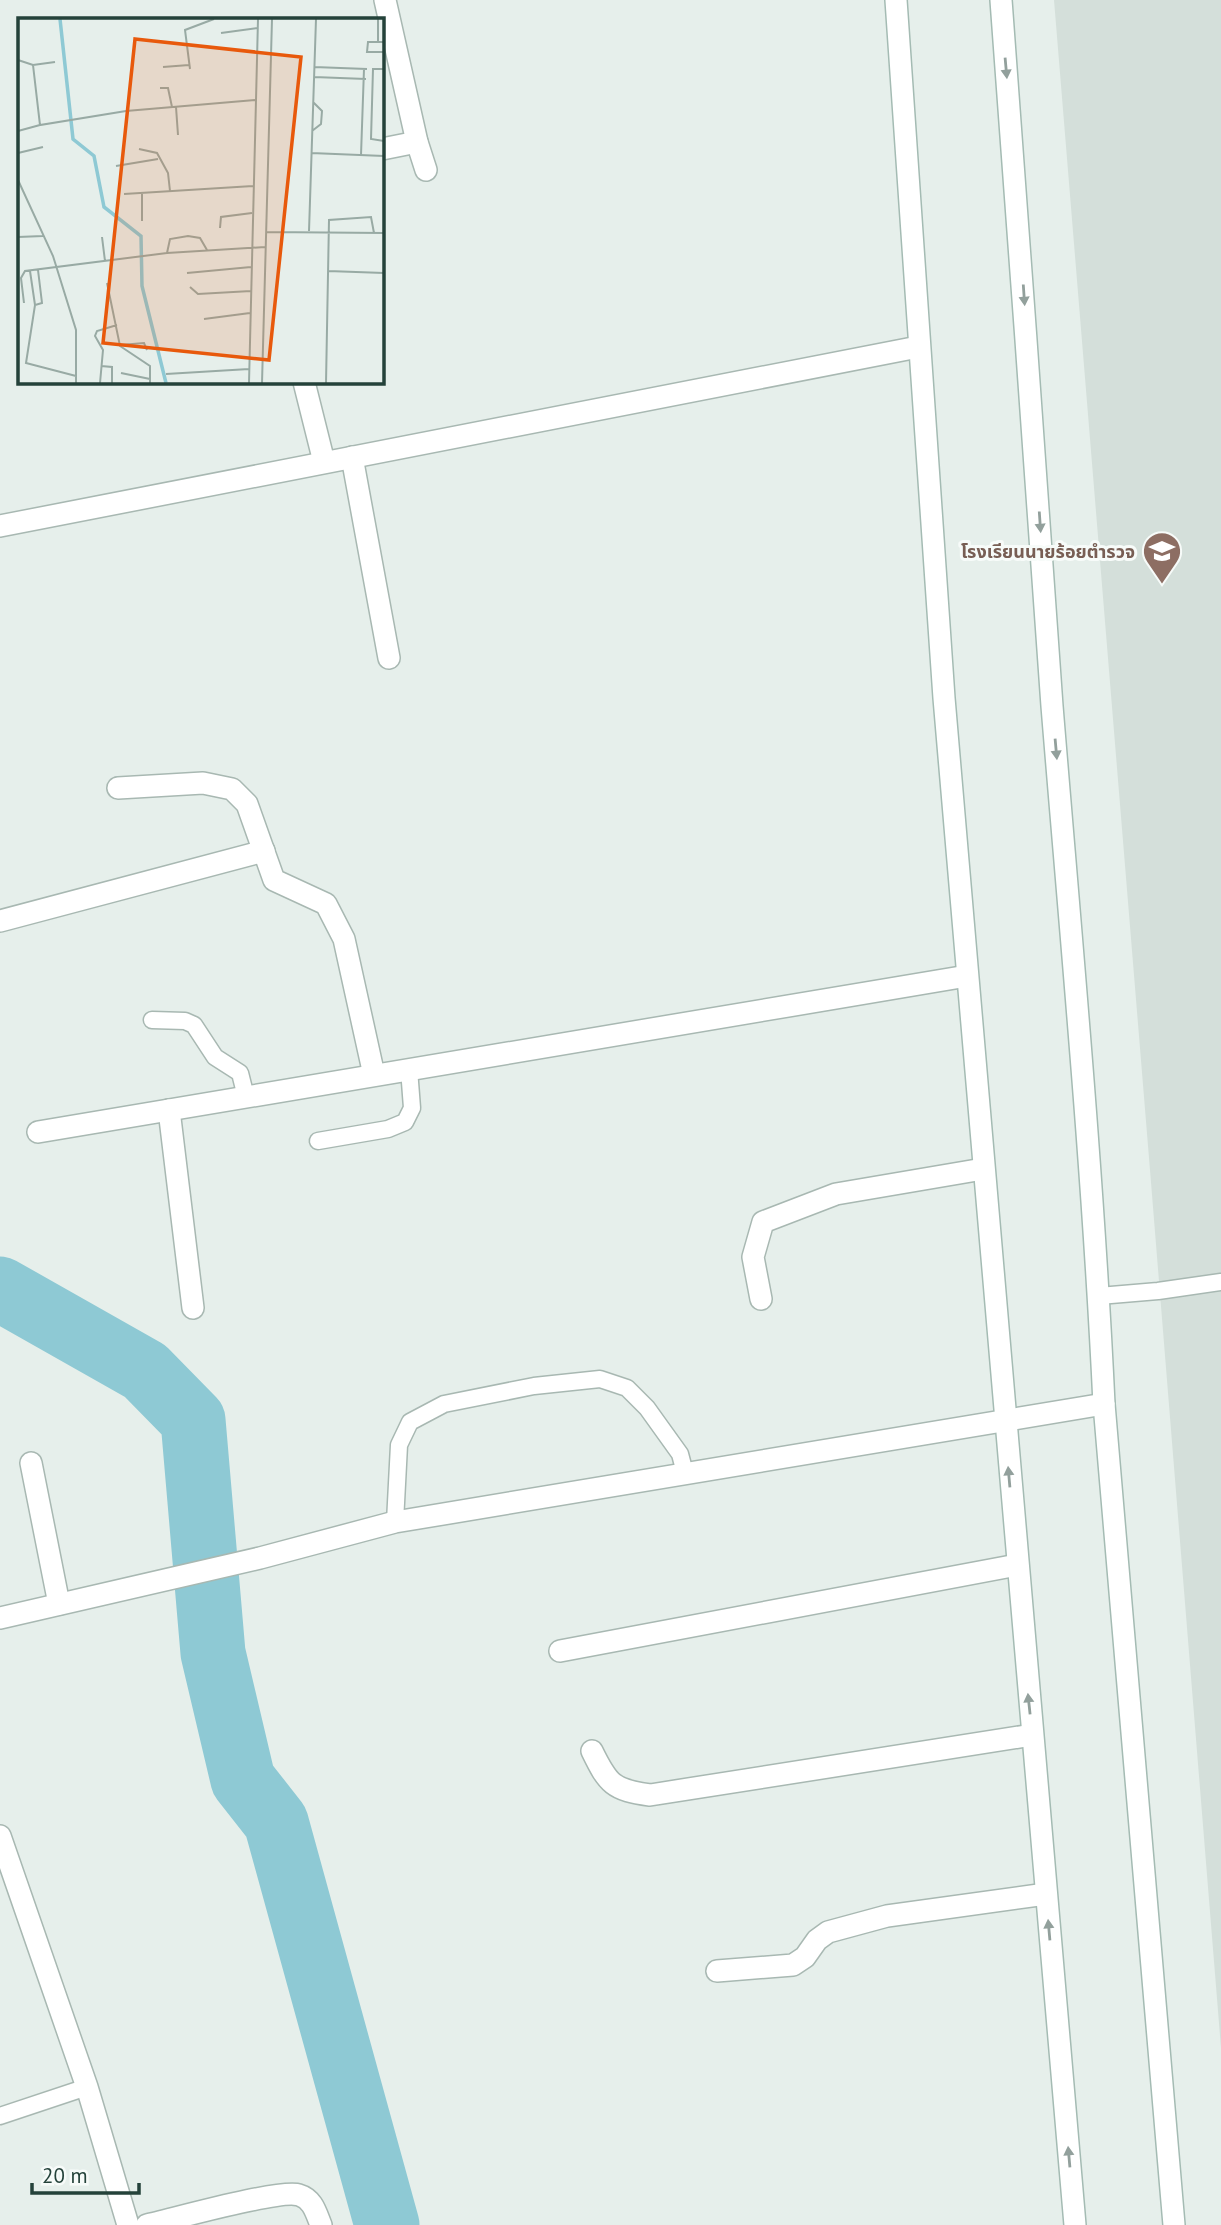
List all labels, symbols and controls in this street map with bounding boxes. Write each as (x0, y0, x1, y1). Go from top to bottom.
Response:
inset map (18, 18, 383, 383)
one-way arrow (1001, 57, 1012, 79)
one-way arrow (1019, 284, 1030, 306)
one-way arrow (1034, 511, 1045, 533)
school or university icon: โรงเรียนนายร้อยตำรวจ (1141, 530, 1183, 585)
place label: โรงเรียนนายร้อยตำรวจ (961, 540, 1135, 563)
one-way arrow (1051, 738, 1062, 760)
one-way arrow (1003, 1466, 1014, 1488)
one-way arrow (1023, 1693, 1034, 1715)
one-way arrow (1043, 1919, 1054, 1941)
one-way arrow (1063, 2146, 1074, 2168)
scale bar (32, 2152, 138, 2196)
text: 20 m (42, 2162, 88, 2189)

